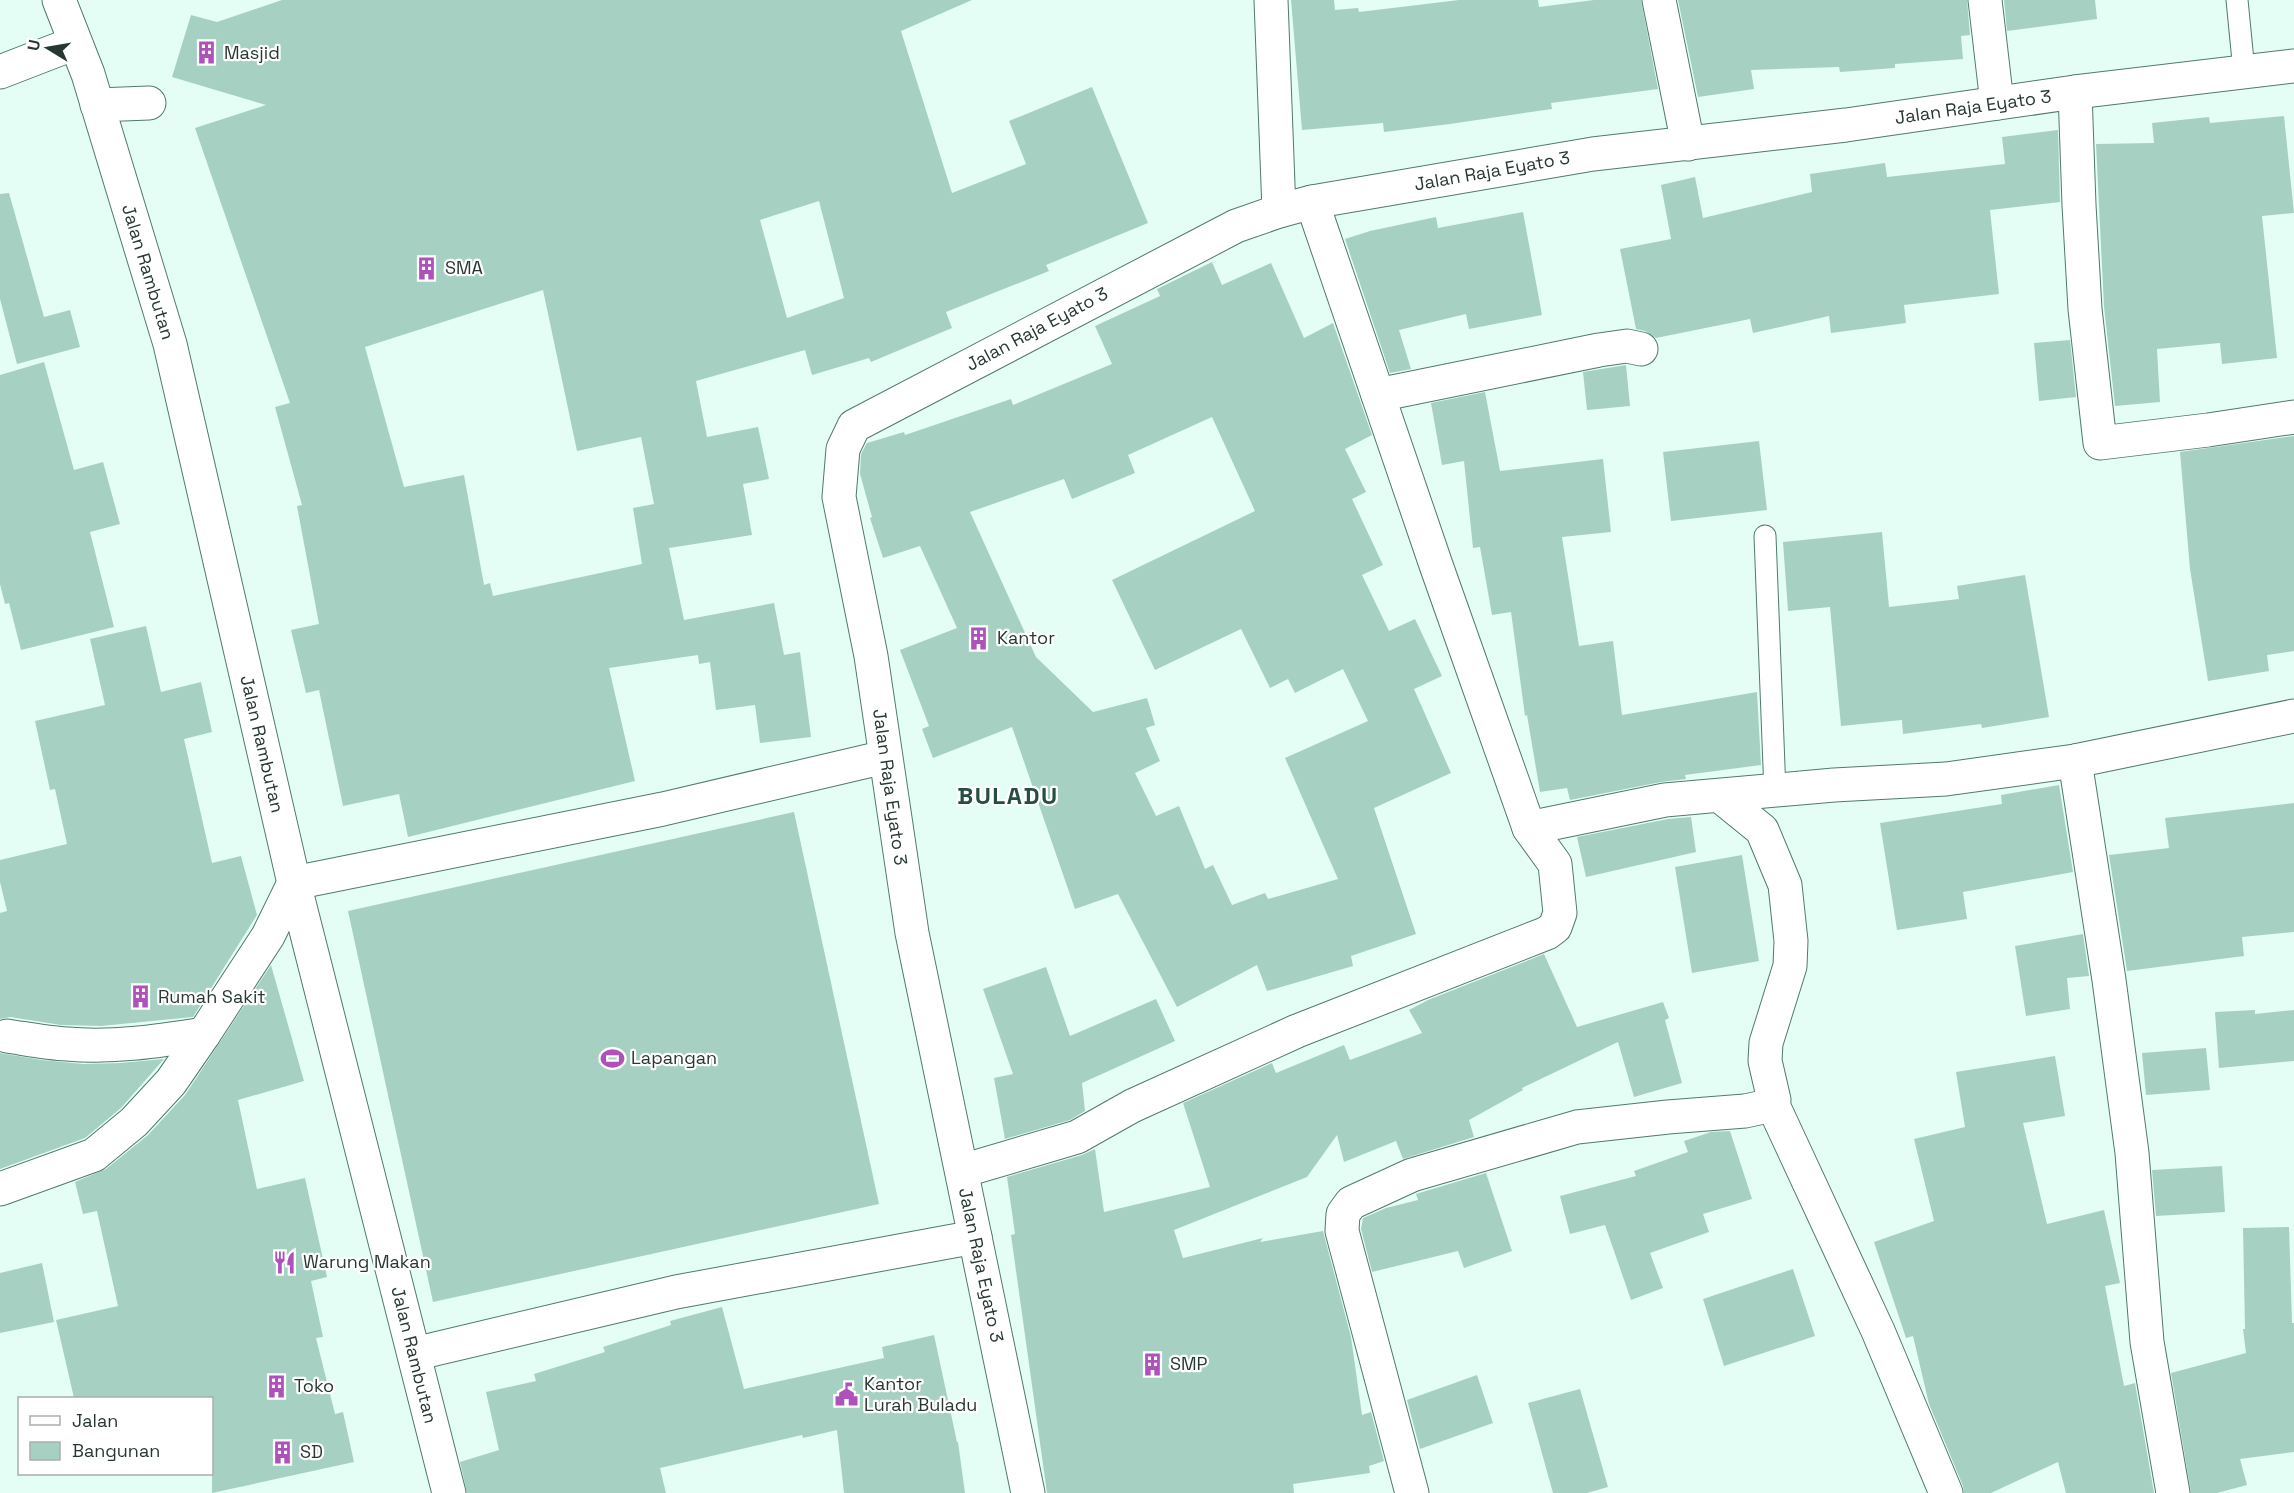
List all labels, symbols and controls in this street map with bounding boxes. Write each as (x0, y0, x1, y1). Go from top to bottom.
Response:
north arrow (18, 18, 78, 78)
text: U (22, 38, 45, 53)
building icon: Masjid (193, 40, 219, 66)
place label: Masjid (224, 41, 280, 64)
street label: Jalan Raja Eyato 3 (1893, 84, 2053, 129)
street label: Jalan Raja Eyato 3 (1412, 145, 1572, 196)
street label: Jalan Rambutan (117, 201, 180, 342)
building icon: SMA (414, 255, 440, 281)
place label: SMA (445, 256, 483, 279)
street label: Jalan Raja Eyato 3 (962, 281, 1112, 376)
building icon: Kantor (966, 625, 992, 651)
place label: Kantor (997, 626, 1055, 649)
street label: Jalan Rambutan (235, 673, 289, 815)
street label: Jalan Raja Eyato 3 (868, 707, 913, 867)
district label: BULADU (957, 780, 1059, 811)
building icon: Rumah Sakit (127, 984, 153, 1010)
place label: Rumah Sakit (158, 985, 266, 1008)
sports icon: Lapangan (600, 1045, 626, 1071)
place label: Lapangan (631, 1046, 717, 1069)
street label: Jalan Raja Eyato 3 (954, 1185, 1009, 1344)
restaurant icon: Warung Makan (272, 1249, 298, 1275)
place label: Warung Makan (303, 1250, 431, 1273)
street label: Jalan Rambutan (386, 1284, 443, 1426)
building icon: SMP (1139, 1351, 1165, 1377)
place label: SMP (1170, 1352, 1208, 1375)
place label: Kantor Lurah Buladu (864, 1372, 977, 1416)
building icon: Toko (263, 1373, 289, 1399)
place label: Toko (294, 1374, 334, 1397)
public building icon: Kantor Lurah Buladu (833, 1381, 859, 1407)
legend (18, 1397, 213, 1475)
text: Jalan (72, 1409, 118, 1432)
text: Bangunan (72, 1439, 160, 1462)
building icon: SD (269, 1439, 295, 1465)
place label: SD (300, 1440, 323, 1463)

